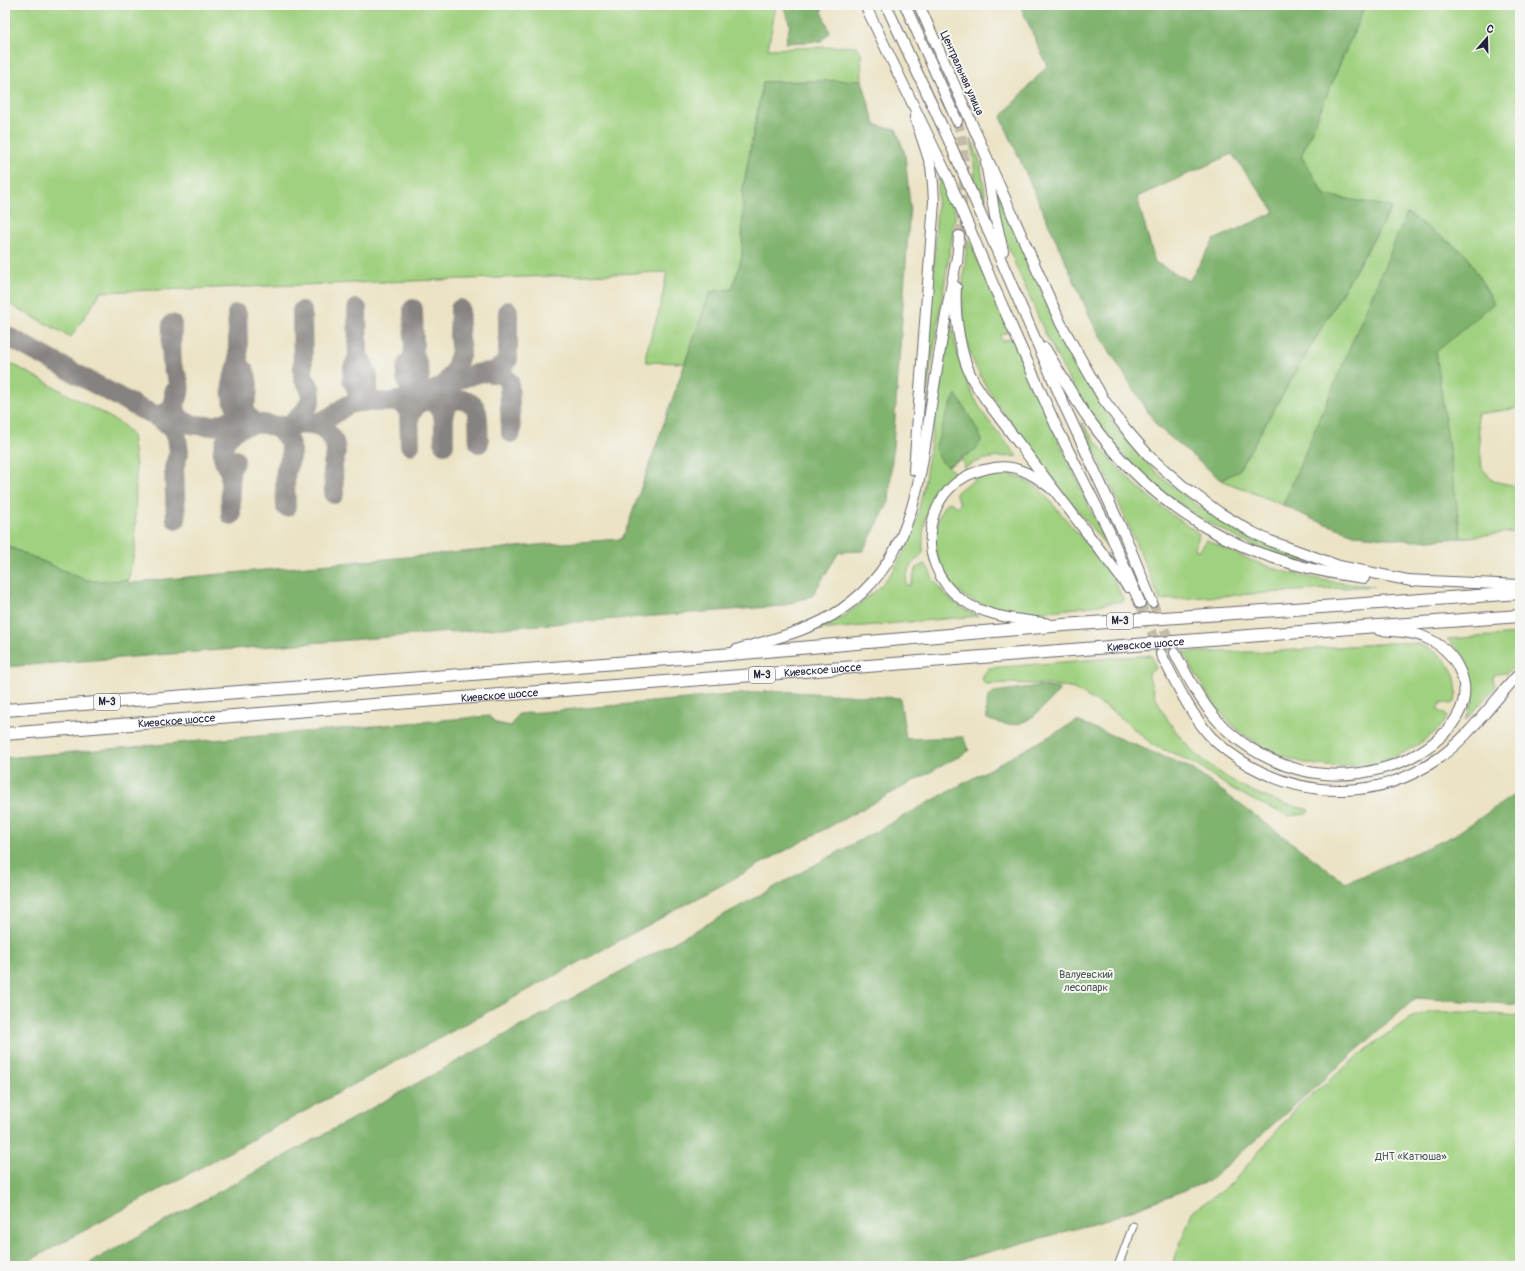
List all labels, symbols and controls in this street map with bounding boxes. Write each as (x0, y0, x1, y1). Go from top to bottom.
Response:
north arrow (1467, 18, 1507, 58)
text: С (1485, 22, 1496, 36)
street label: Центральная улица (938, 29, 986, 117)
road number: М-3 (1107, 613, 1133, 629)
street label: Киевское шоссе (1106, 635, 1185, 654)
street label: Киевское шоссе (783, 660, 862, 679)
road number: М-3 (749, 667, 775, 683)
street label: Киевское шоссе (460, 686, 539, 705)
road number: М-3 (94, 694, 120, 710)
street label: Киевское шоссе (137, 711, 216, 730)
park label: Валуевский лесопарк (1059, 968, 1113, 994)
park label: ДНТ «Катюша» (1374, 1150, 1447, 1163)

